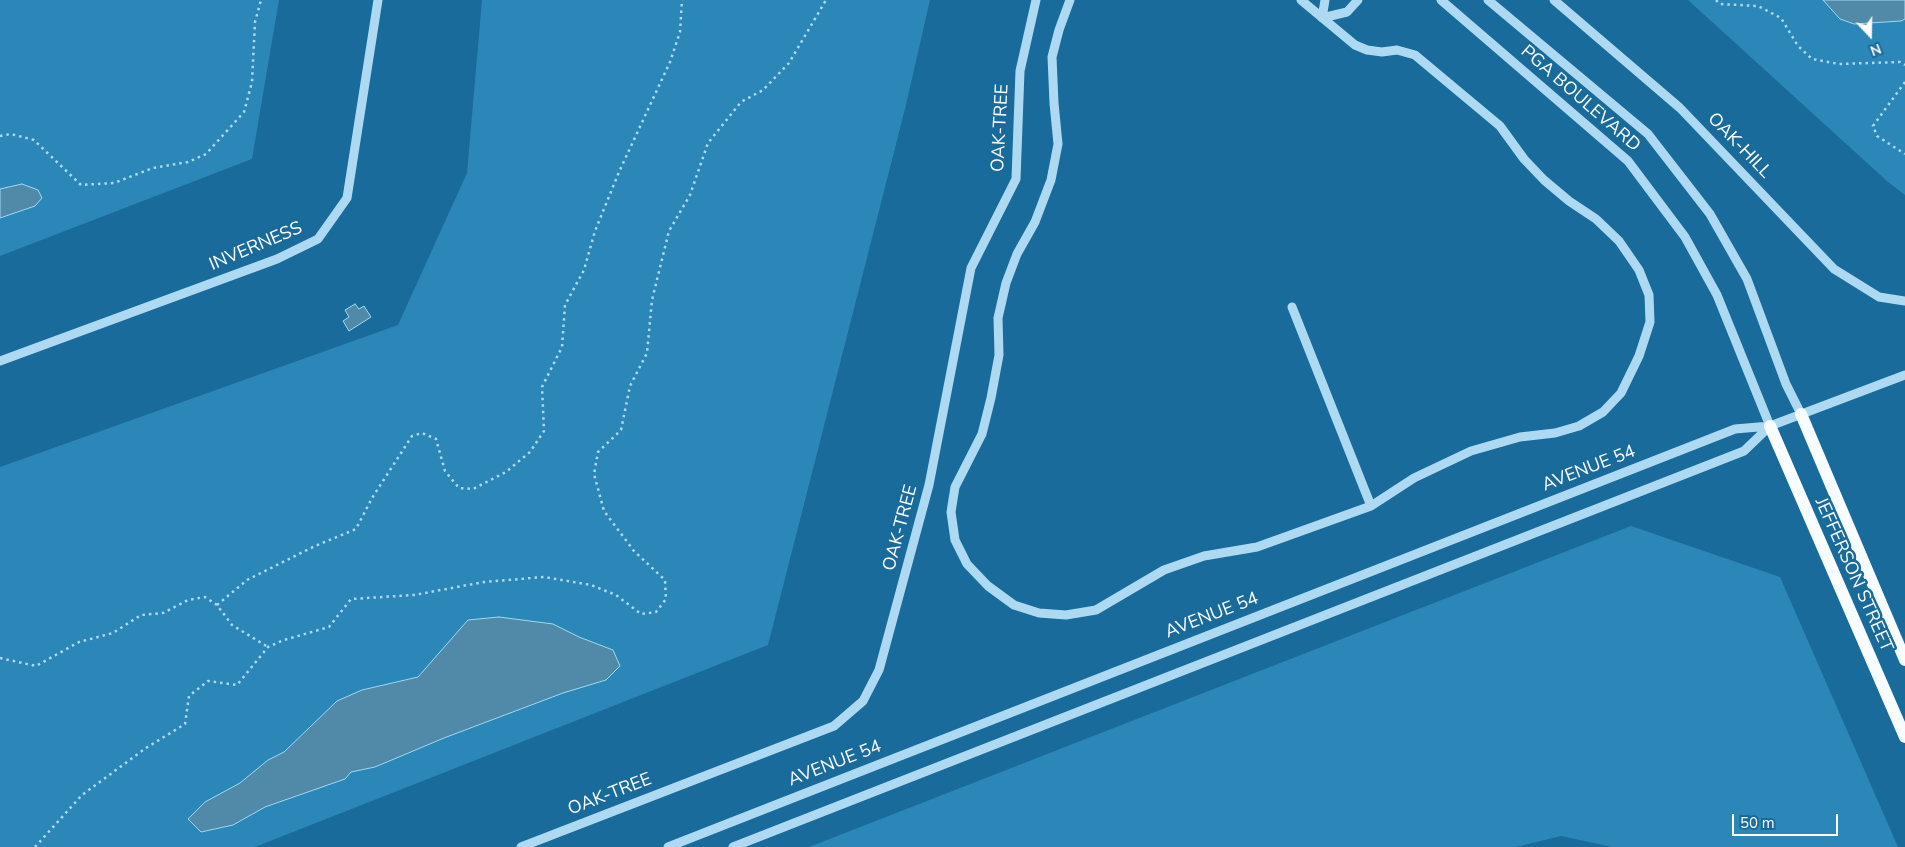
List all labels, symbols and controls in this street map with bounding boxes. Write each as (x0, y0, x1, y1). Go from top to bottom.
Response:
north arrow (1845, 10, 1895, 60)
text: N (1867, 39, 1884, 60)
street label: PGA BOULEVARD (1516, 41, 1644, 157)
street label: OAK-TREE (988, 83, 1014, 173)
street label: OAK-HILL (1702, 109, 1776, 183)
street label: INVERNESS (206, 218, 306, 276)
street label: AVENUE 54 (1539, 441, 1639, 497)
street label: OAK-TREE (879, 483, 923, 573)
street label: JEFFERSON STREET (1809, 494, 1897, 656)
street label: AVENUE 54 (1162, 588, 1262, 644)
street label: AVENUE 54 (785, 736, 885, 792)
street label: OAK-TREE (565, 769, 655, 821)
scale bar (1735, 804, 1841, 836)
text: 50 m (1740, 813, 1775, 833)

